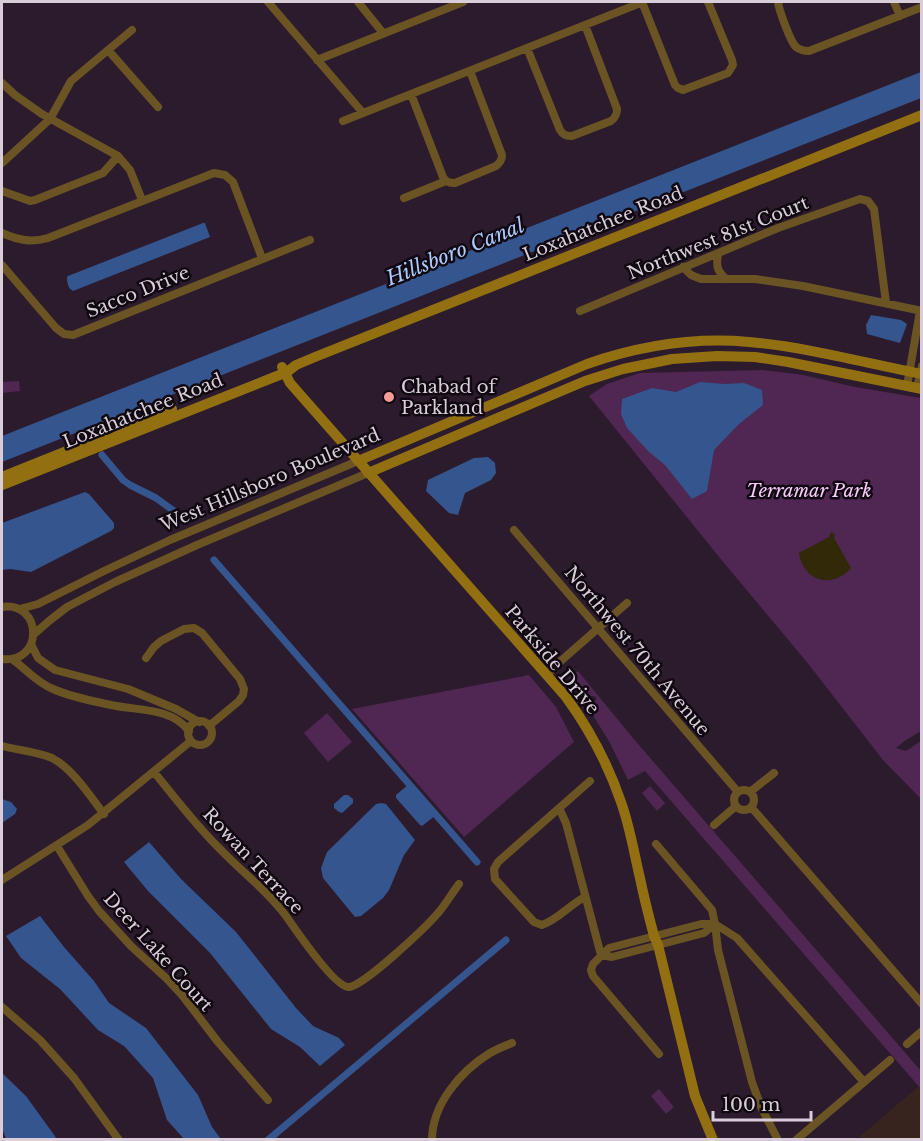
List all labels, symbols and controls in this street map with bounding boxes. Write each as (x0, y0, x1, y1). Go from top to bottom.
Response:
street label: Loxahatchee Road (520, 182, 686, 266)
street label: Northwest 81st Court (624, 192, 812, 284)
water label: Hillsboro Canal (381, 213, 528, 291)
street label: Sacco Drive (83, 261, 193, 323)
street label: Loxahatchee Road (60, 369, 226, 453)
place label: Chabad of Parkland (401, 376, 499, 419)
marker: Chabad of Parkland (382, 390, 396, 404)
street label: West Hillsboro Boulevard (156, 424, 383, 537)
park label: Terramar Park (747, 480, 871, 502)
street label: Northwest 70th Avenue (560, 562, 714, 740)
street label: Parkside Drive (500, 601, 604, 719)
street label: Rowan Terrace (198, 803, 308, 919)
street label: Deer Lake Court (99, 888, 217, 1016)
scale bar (713, 1084, 810, 1122)
text: 100 m (722, 1094, 780, 1116)

